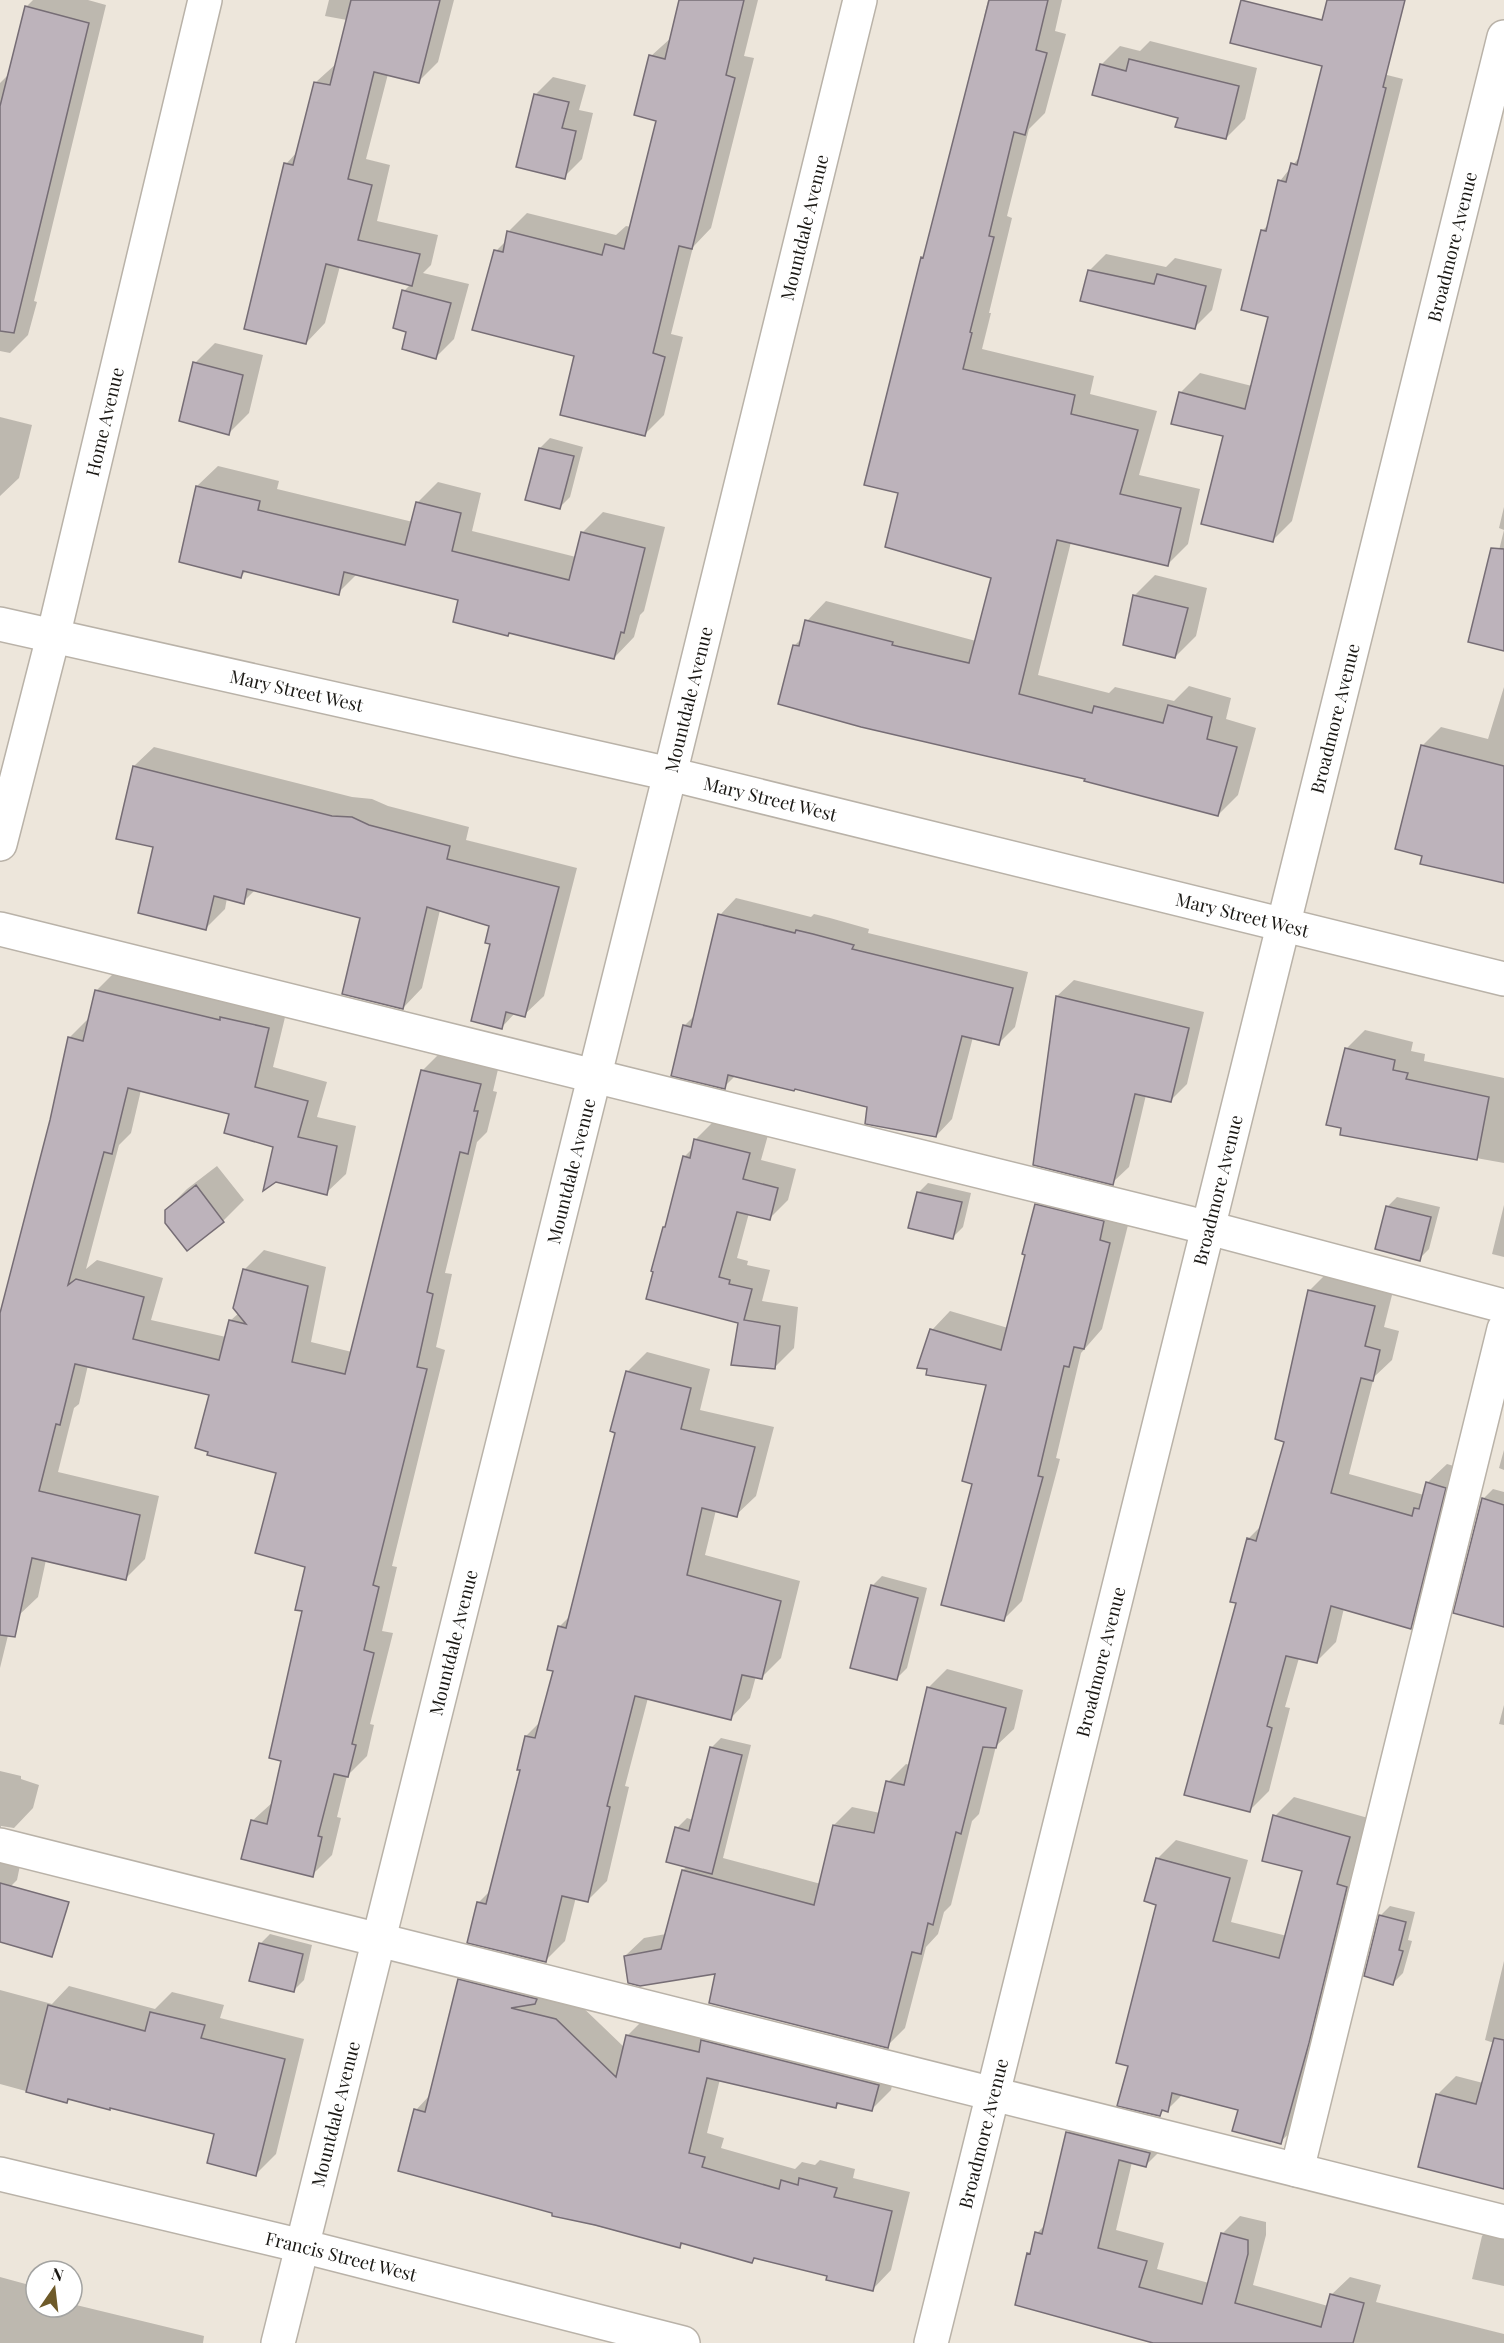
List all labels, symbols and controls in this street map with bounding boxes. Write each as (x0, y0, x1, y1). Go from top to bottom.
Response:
street label: Mountdale Avenue (775, 152, 834, 303)
street label: Broadmore Avenue (1422, 169, 1482, 324)
street label: Home Avenue (80, 365, 129, 479)
street label: Mountdale Avenue (659, 624, 718, 775)
street label: Broadmore Avenue (1304, 641, 1365, 796)
street label: Mary Street West (228, 664, 366, 717)
street label: Mary Street West (701, 771, 840, 827)
street label: Mary Street West (1173, 887, 1312, 943)
street label: Mountdale Avenue (541, 1096, 601, 1247)
street label: Broadmore Avenue (1187, 1112, 1248, 1268)
street label: Mountdale Avenue (423, 1567, 483, 1718)
street label: Broadmore Avenue (1070, 1584, 1131, 1739)
street label: Mountdale Avenue (305, 2039, 365, 2190)
street label: Broadmore Avenue (953, 2056, 1013, 2211)
street label: Francis Street West (263, 2226, 420, 2287)
north arrow (24, 2259, 84, 2319)
text: N (50, 2262, 66, 2286)

